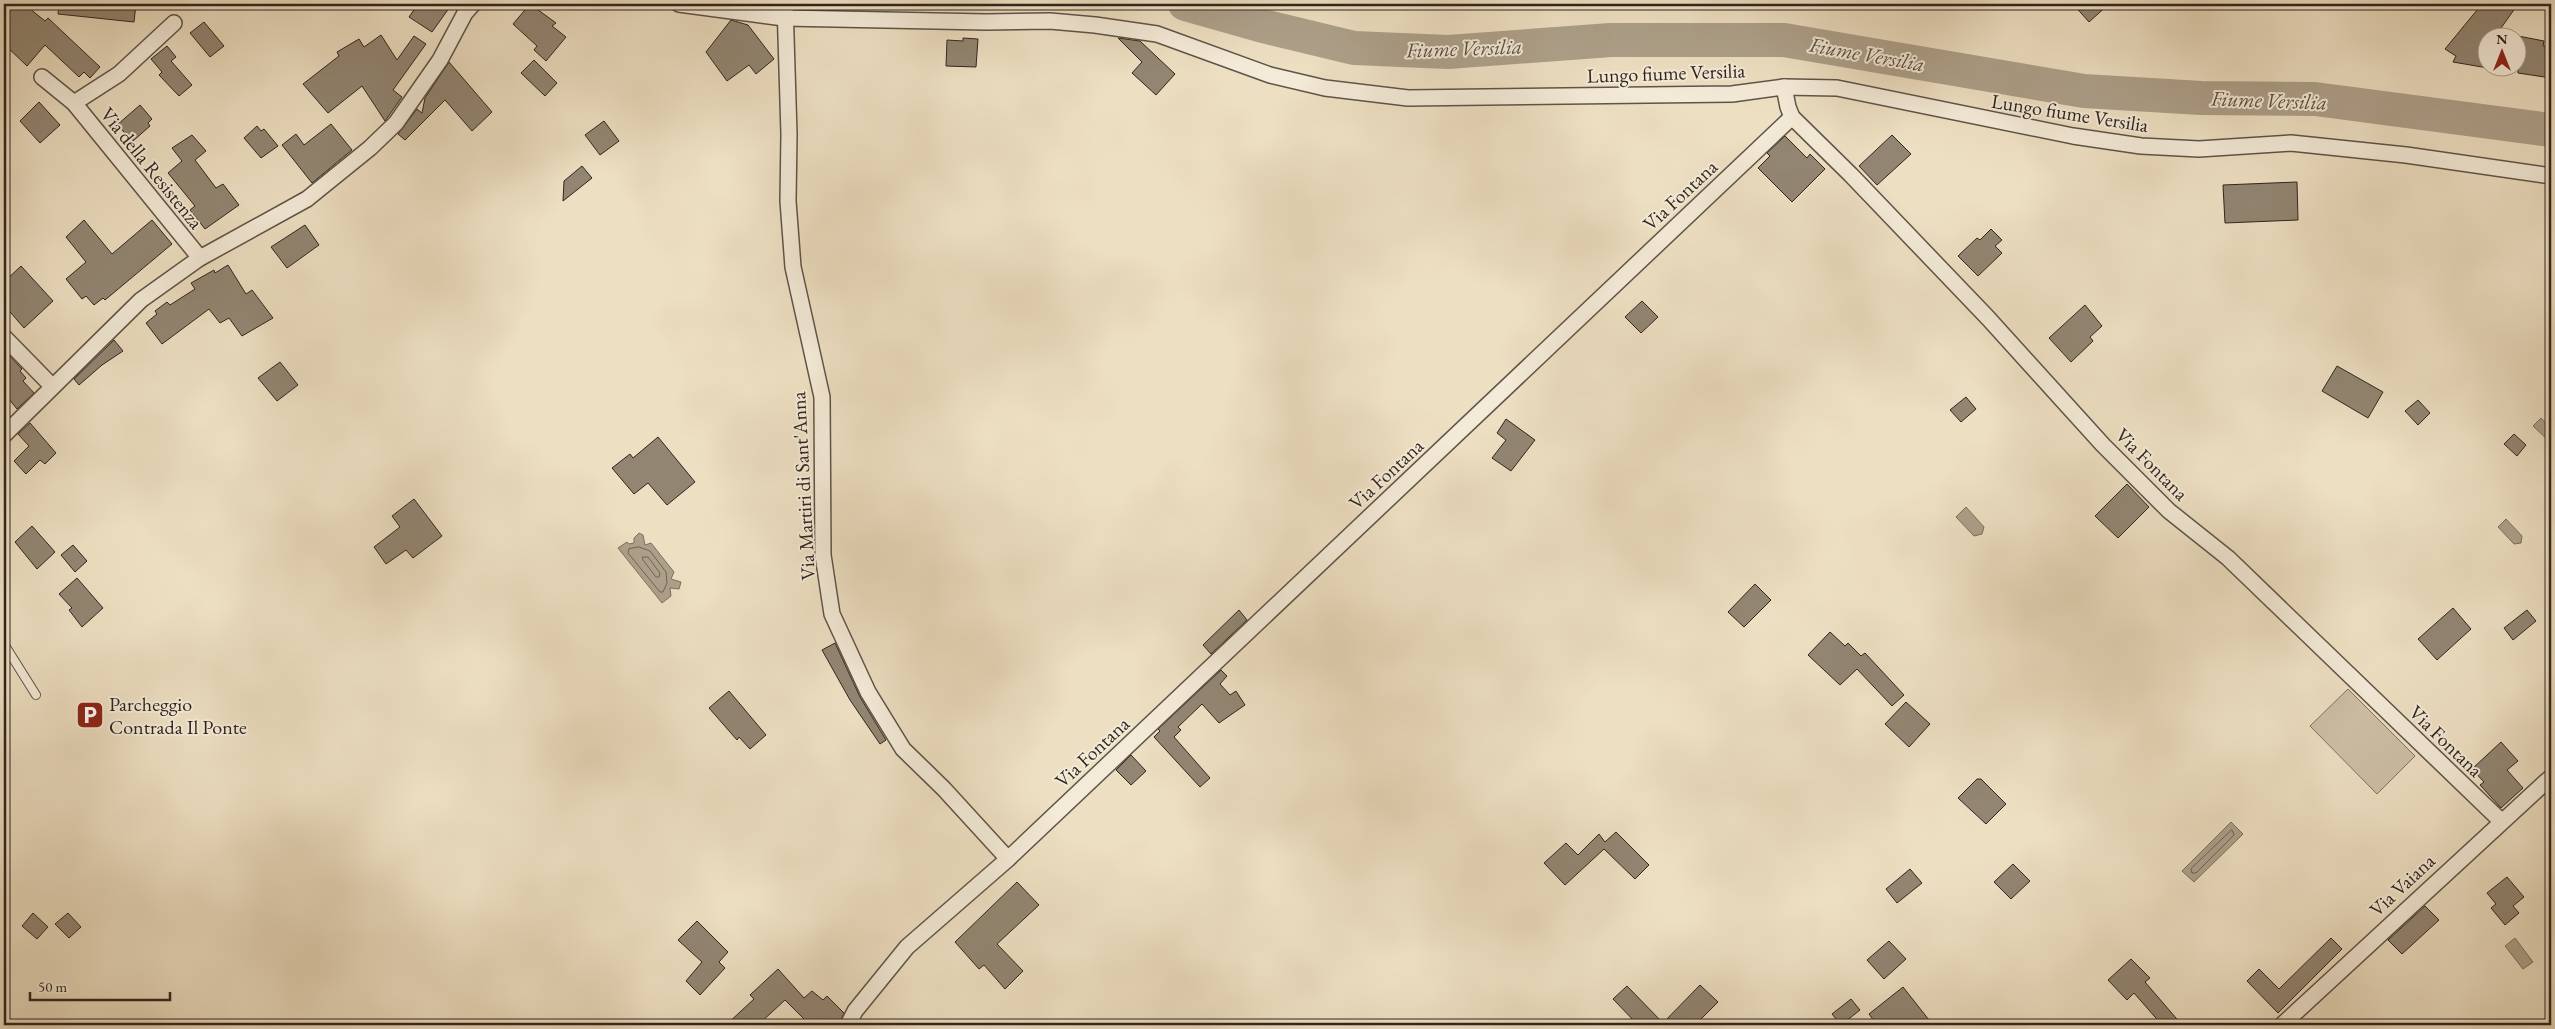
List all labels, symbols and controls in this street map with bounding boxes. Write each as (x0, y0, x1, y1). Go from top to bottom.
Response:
north arrow (2478, 28, 2528, 78)
water label: Fiume Versilia (1806, 30, 1927, 77)
text: N (2496, 30, 2508, 48)
water label: Fiume Versilia (1404, 32, 1523, 64)
street label: Lungo fiume Versilia (1586, 57, 1746, 89)
water label: Fiume Versilia (2209, 84, 2328, 116)
street label: Lungo fiume Versilia (1990, 88, 2150, 138)
street label: Via della Resistenza (95, 102, 209, 234)
street label: Via Fontana (1637, 154, 1723, 236)
street label: Via Martiri di Sant'Anna (785, 391, 821, 581)
street label: Via Fontana (2110, 422, 2194, 506)
street label: Via Fontana (1343, 433, 1429, 515)
place label: Parcheggio Contrada Il Ponte (109, 691, 247, 740)
street label: Via Fontana (2404, 699, 2488, 783)
parking icon: Parcheggio Contrada Il Ponte (75, 700, 105, 730)
street label: Via Fontana (1049, 711, 1135, 793)
street label: Via Vaiana (2364, 848, 2440, 922)
scale bar (30, 969, 170, 1001)
text: 50 m (38, 977, 67, 996)

